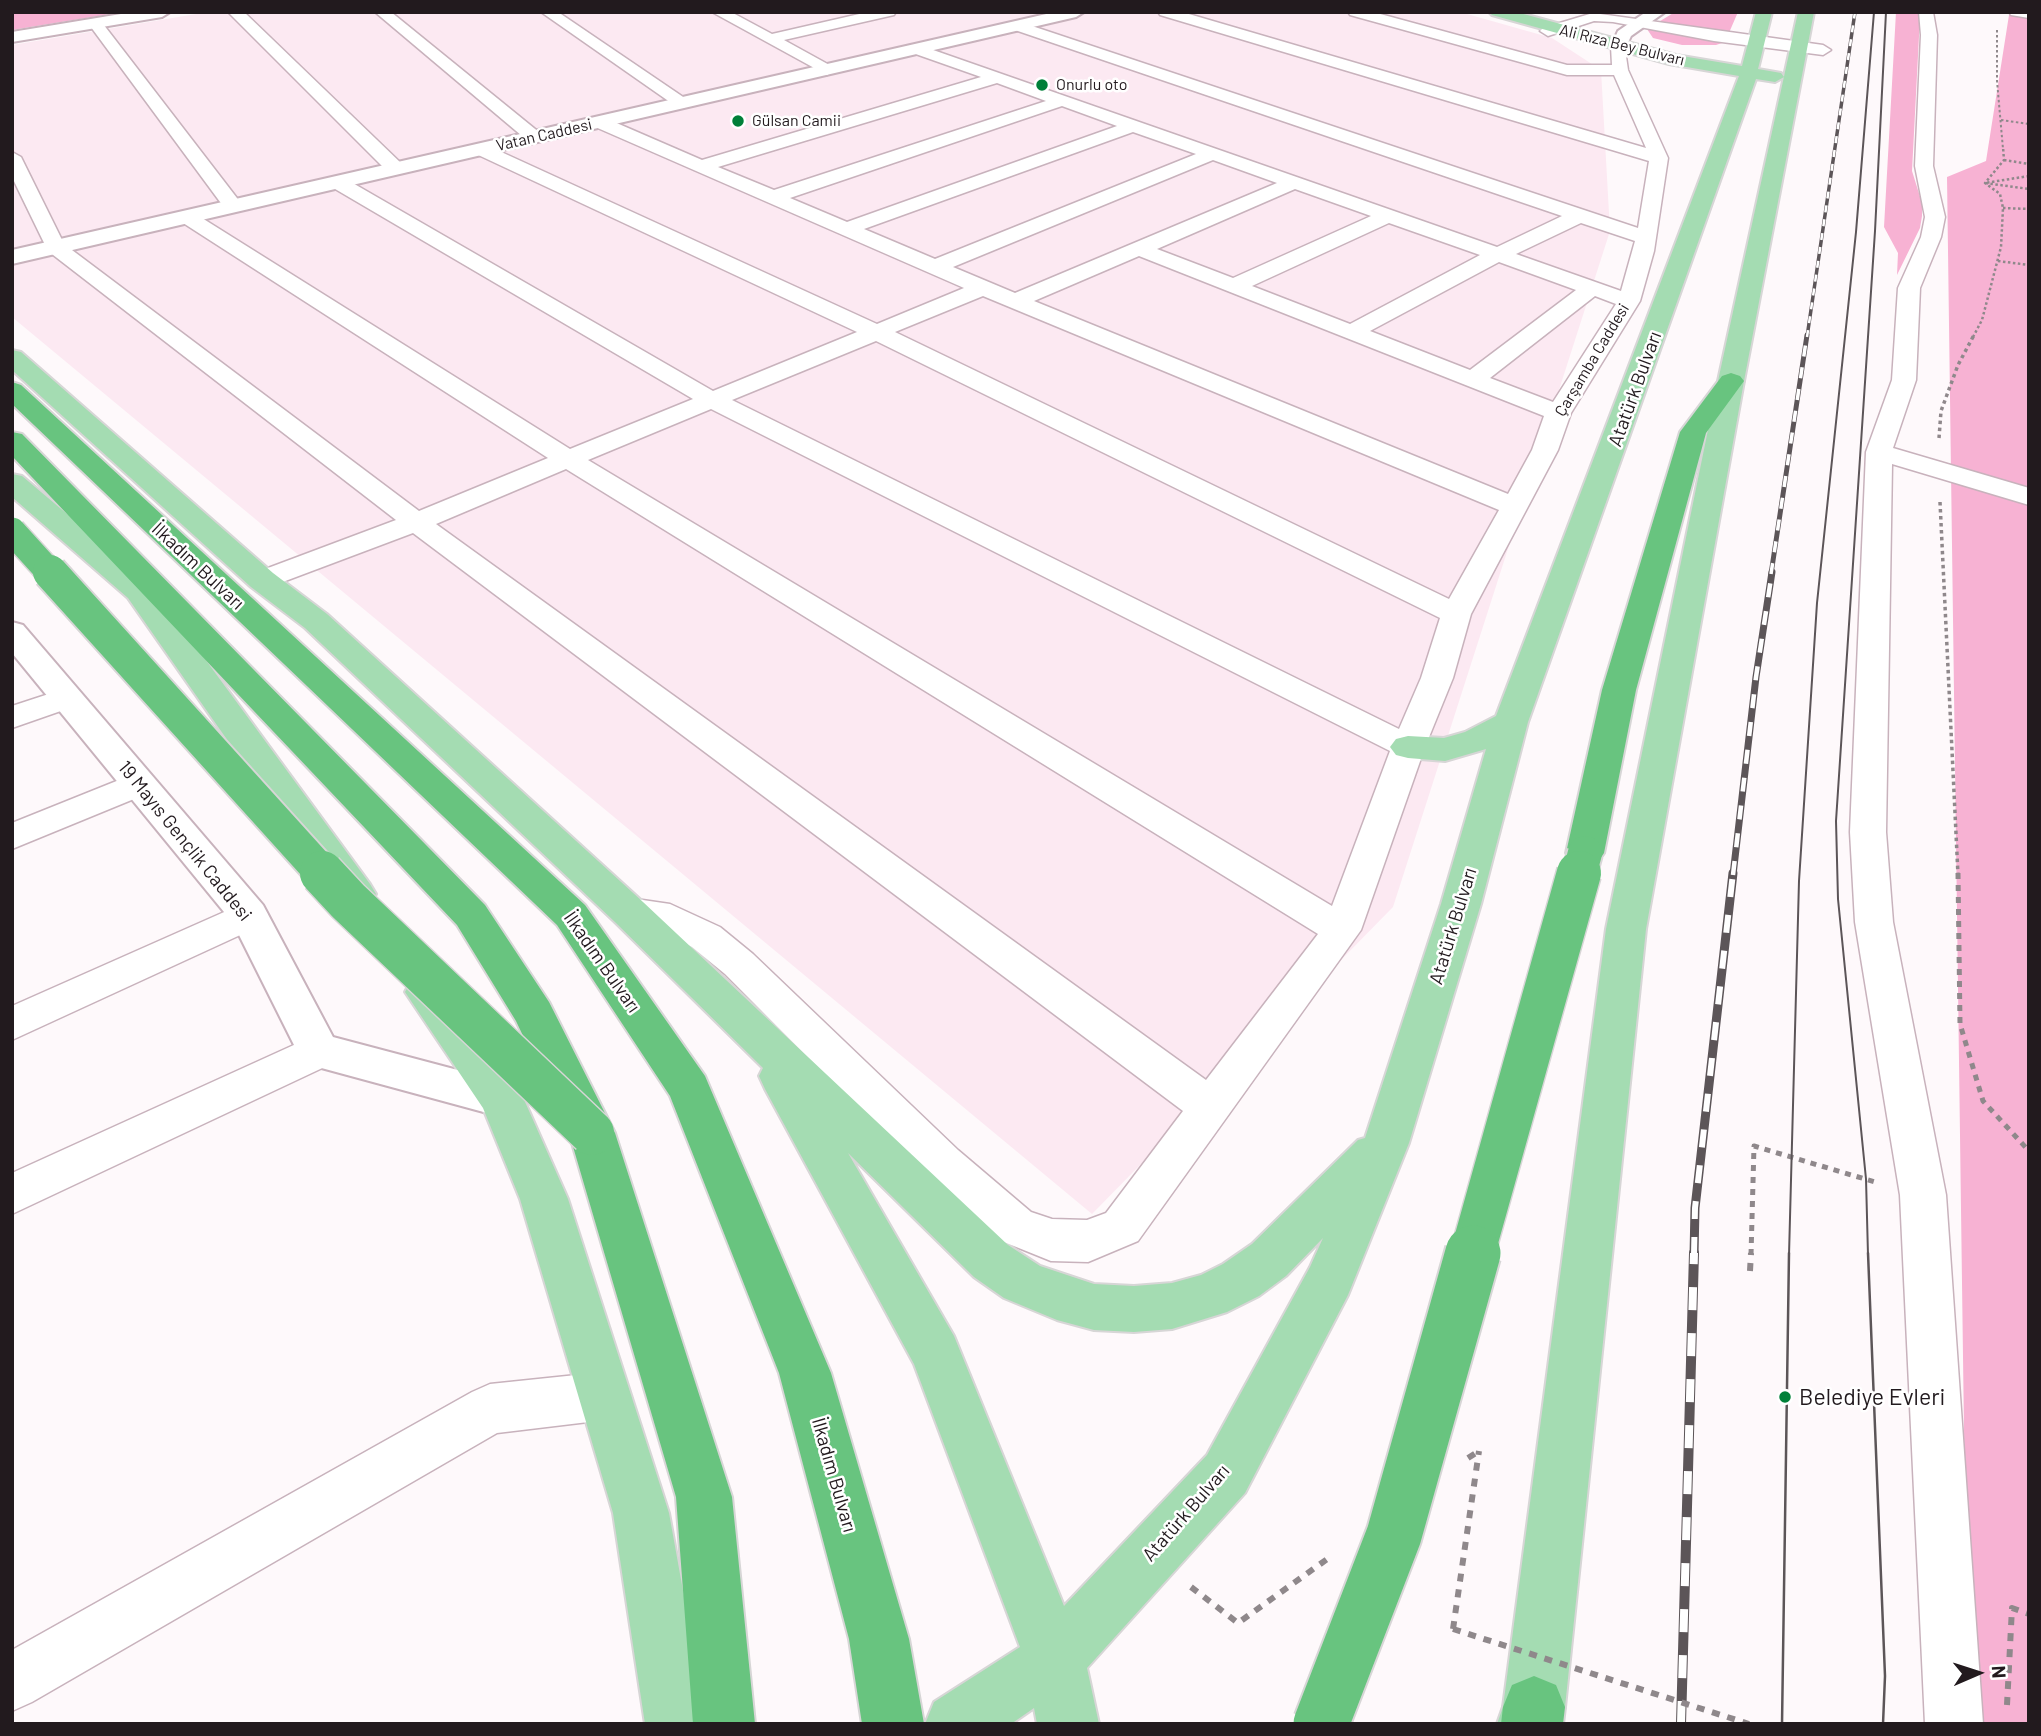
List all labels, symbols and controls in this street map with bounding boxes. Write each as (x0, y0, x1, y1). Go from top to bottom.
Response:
street label: Ali Rıza Bey Bulvarı (1558, 20, 1686, 70)
place label: Onurlu oto (1056, 75, 1127, 95)
marker: Onurlu oto (1034, 77, 1050, 93)
place label: Gülsan Camii (752, 111, 841, 131)
marker: Gülsan Camii (730, 113, 746, 129)
street label: Vatan Caddesi (494, 115, 594, 155)
street label: Çarşamba Caddesi (1551, 300, 1633, 420)
street label: Atatürk Bulvarı (1604, 328, 1666, 450)
street label: İlkadım Bulvarı (147, 517, 249, 615)
street label: 19 Mayıs Gençlik Caddesi (113, 756, 257, 926)
street label: Atatürk Bulvarı (1424, 865, 1482, 987)
street label: İlkadım Bulvarı (559, 907, 645, 1017)
place label: Belediye Evleri (1799, 1383, 1945, 1411)
marker: Belediye Evleri (1777, 1389, 1793, 1405)
street label: İlkadım Bulvarı (807, 1415, 861, 1535)
street label: Atatürk Bulvarı (1138, 1460, 1234, 1566)
north arrow (1943, 1638, 2013, 1708)
text: N (1988, 1665, 2011, 1679)

